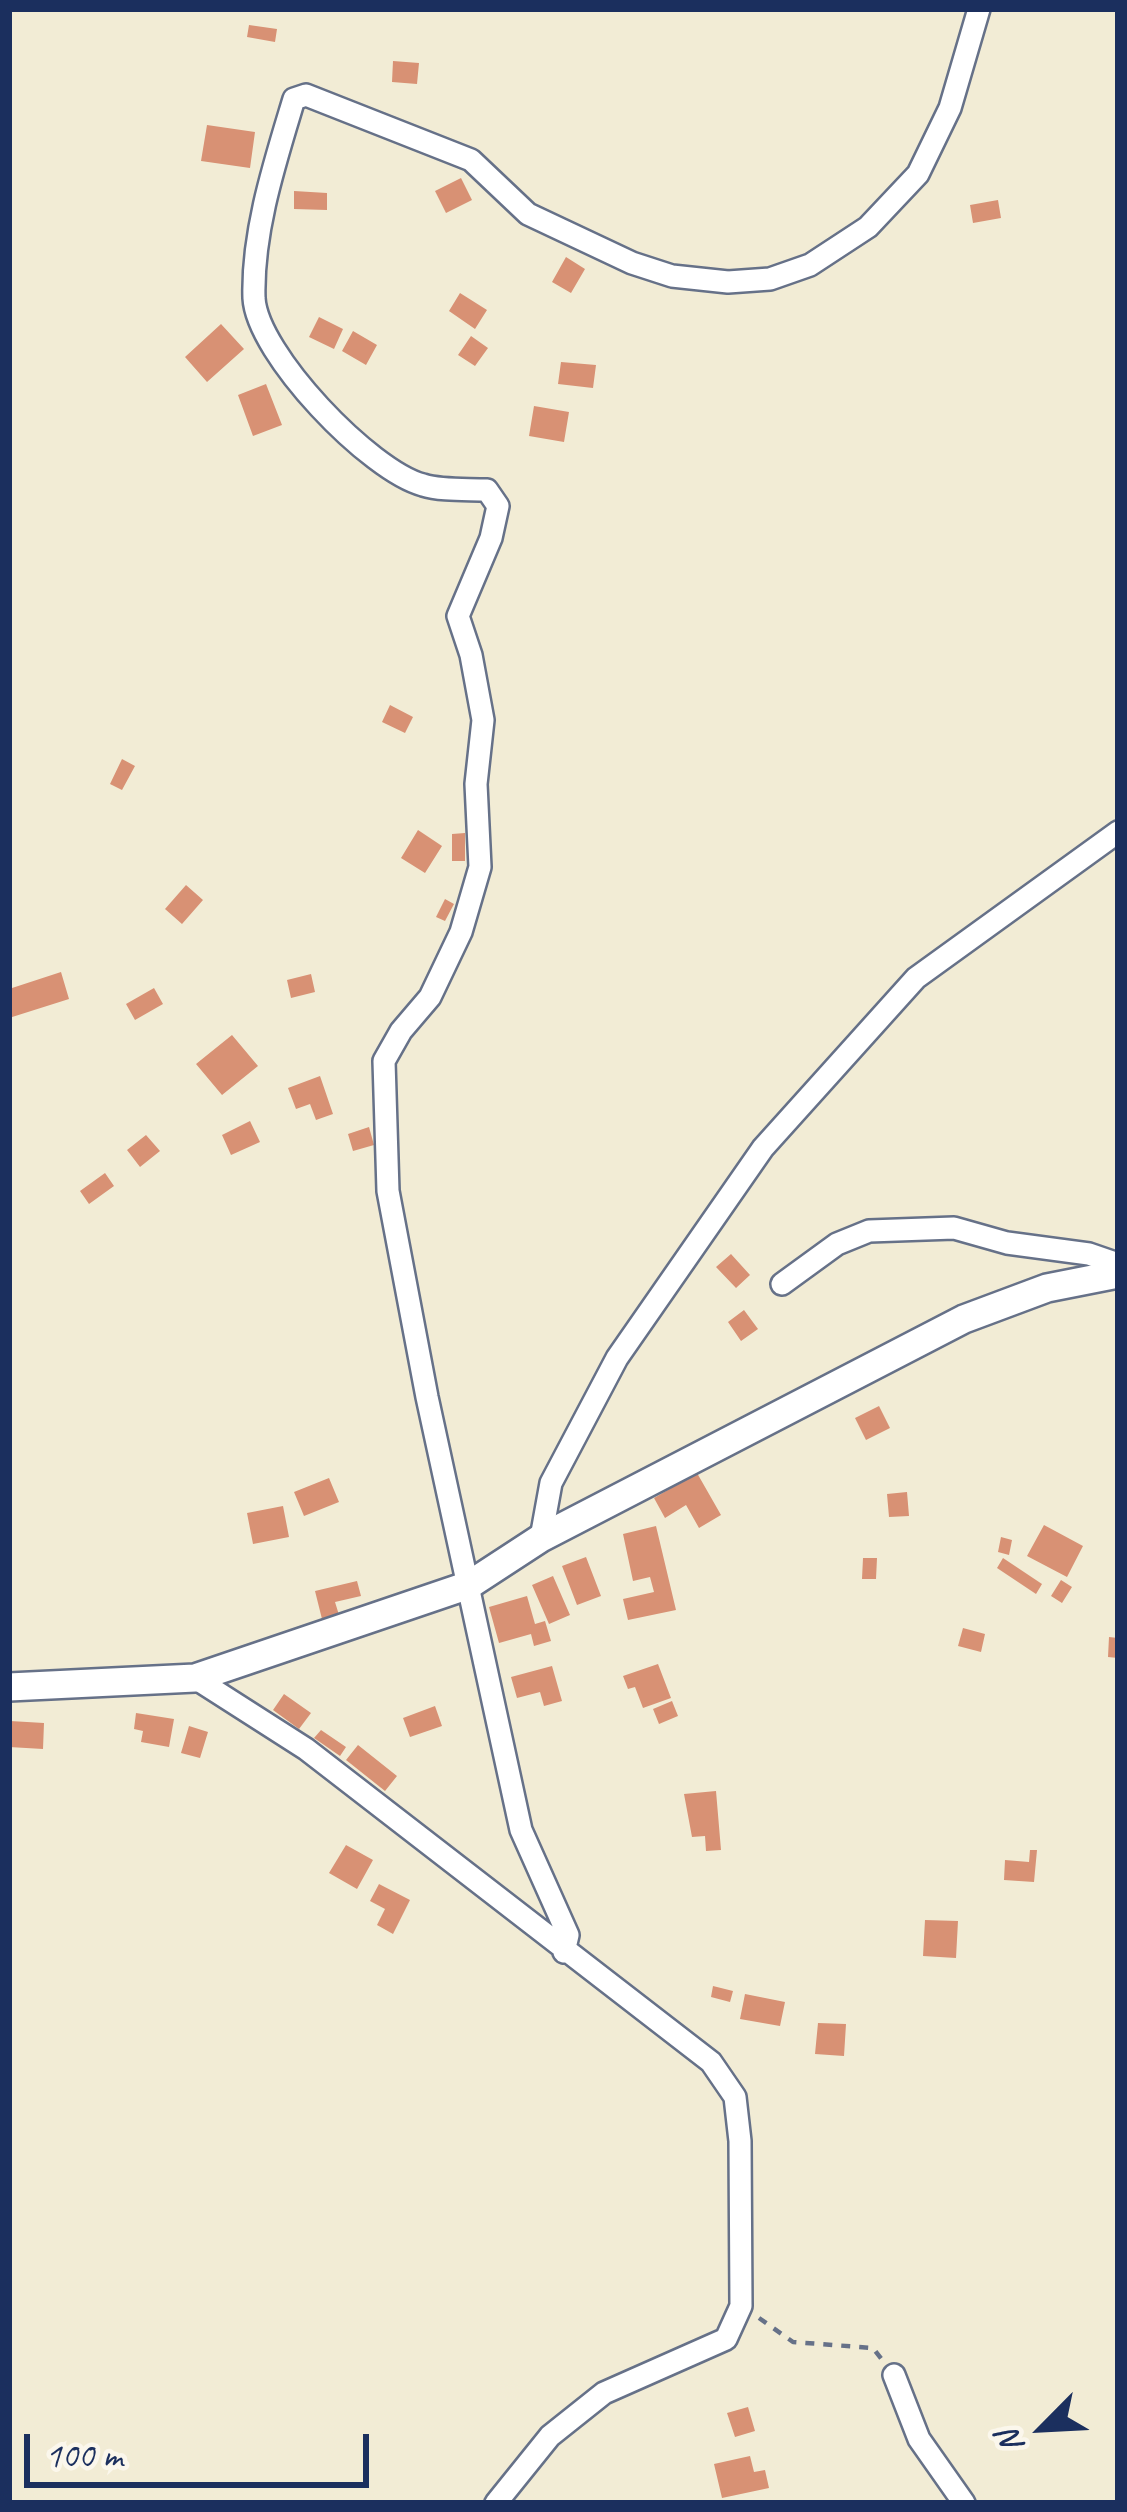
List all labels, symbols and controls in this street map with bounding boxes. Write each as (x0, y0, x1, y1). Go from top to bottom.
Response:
north arrow (983, 2368, 1103, 2488)
scale bar (30, 2410, 375, 2484)
text: N (987, 2425, 1033, 2461)
text: 100 m (45, 2432, 122, 2478)

